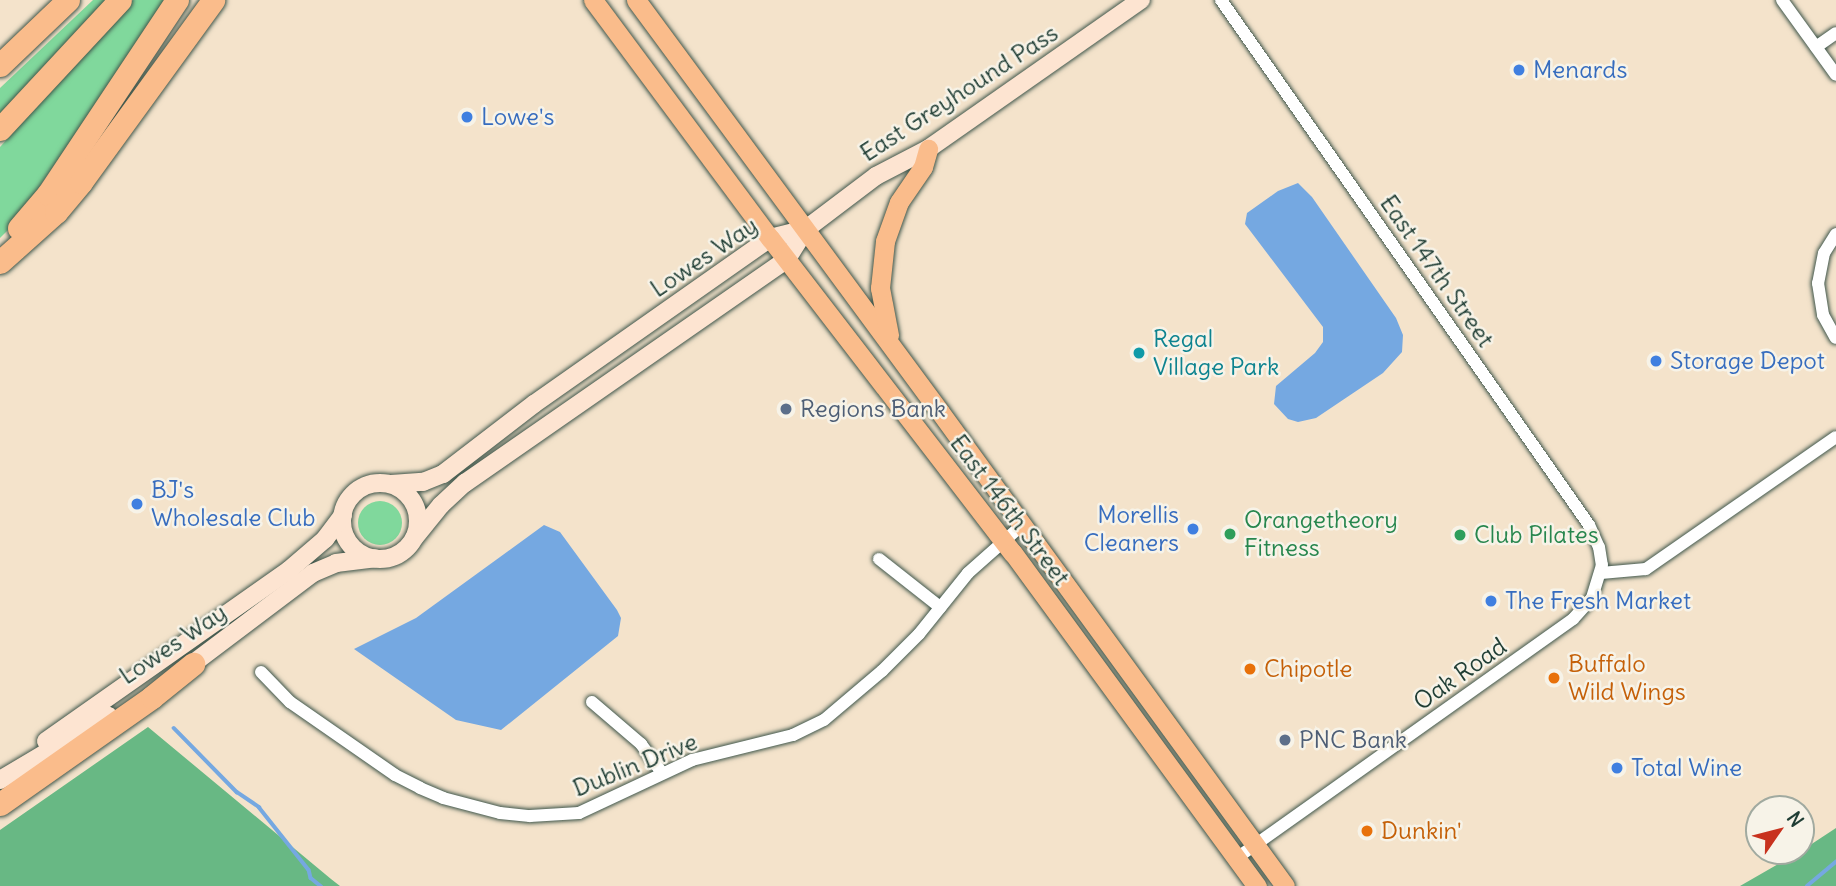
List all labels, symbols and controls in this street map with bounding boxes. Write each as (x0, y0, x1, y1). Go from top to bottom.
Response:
street label: East Greyhound Pass (855, 18, 1063, 168)
place label: Menards (1533, 56, 1627, 84)
marker: Menards (1511, 62, 1527, 78)
place label: Lowe's (481, 103, 555, 131)
marker: Lowe's (459, 109, 475, 125)
street label: East 147th Street (1374, 190, 1500, 352)
street label: Lowes Way (645, 211, 763, 303)
place label: Regal Village Park (1153, 325, 1279, 381)
marker: Regal Village Park (1131, 345, 1147, 361)
place label: Storage Depot (1670, 347, 1825, 375)
marker: Storage Depot (1648, 353, 1664, 369)
place label: Regions Bank (800, 395, 946, 423)
marker: Regions Bank (778, 401, 794, 417)
street label: East 146th Street (944, 429, 1076, 591)
place label: BJ's Wholesale Club (151, 476, 316, 532)
marker: BJ's Wholesale Club (129, 496, 145, 512)
place label: Morellis Cleaners (1084, 501, 1179, 557)
place label: Orangetheory Fitness (1244, 506, 1398, 562)
marker: Morellis Cleaners (1185, 521, 1201, 537)
place label: Club Pilates (1474, 521, 1599, 549)
marker: Orangetheory Fitness (1222, 526, 1238, 542)
marker: Club Pilates (1452, 527, 1468, 543)
place label: The Fresh Market (1505, 587, 1691, 615)
marker: The Fresh Market (1483, 593, 1499, 609)
street label: Lowes Way (114, 598, 232, 690)
street label: Oak Road (1408, 632, 1512, 716)
place label: Buffalo Wild Wings (1568, 650, 1686, 706)
place label: Chipotle (1264, 655, 1352, 683)
marker: Chipotle (1242, 661, 1258, 677)
marker: Buffalo Wild Wings (1546, 670, 1562, 686)
place label: PNC Bank (1299, 726, 1407, 754)
street label: Dublin Drive (569, 727, 701, 803)
marker: PNC Bank (1277, 732, 1293, 748)
place label: Total Wine (1631, 754, 1742, 782)
marker: Total Wine (1609, 760, 1625, 776)
north arrow (1745, 795, 1815, 865)
text: N (1782, 807, 1809, 831)
place label: Dunkin' (1381, 817, 1462, 845)
marker: Dunkin' (1359, 823, 1375, 839)

